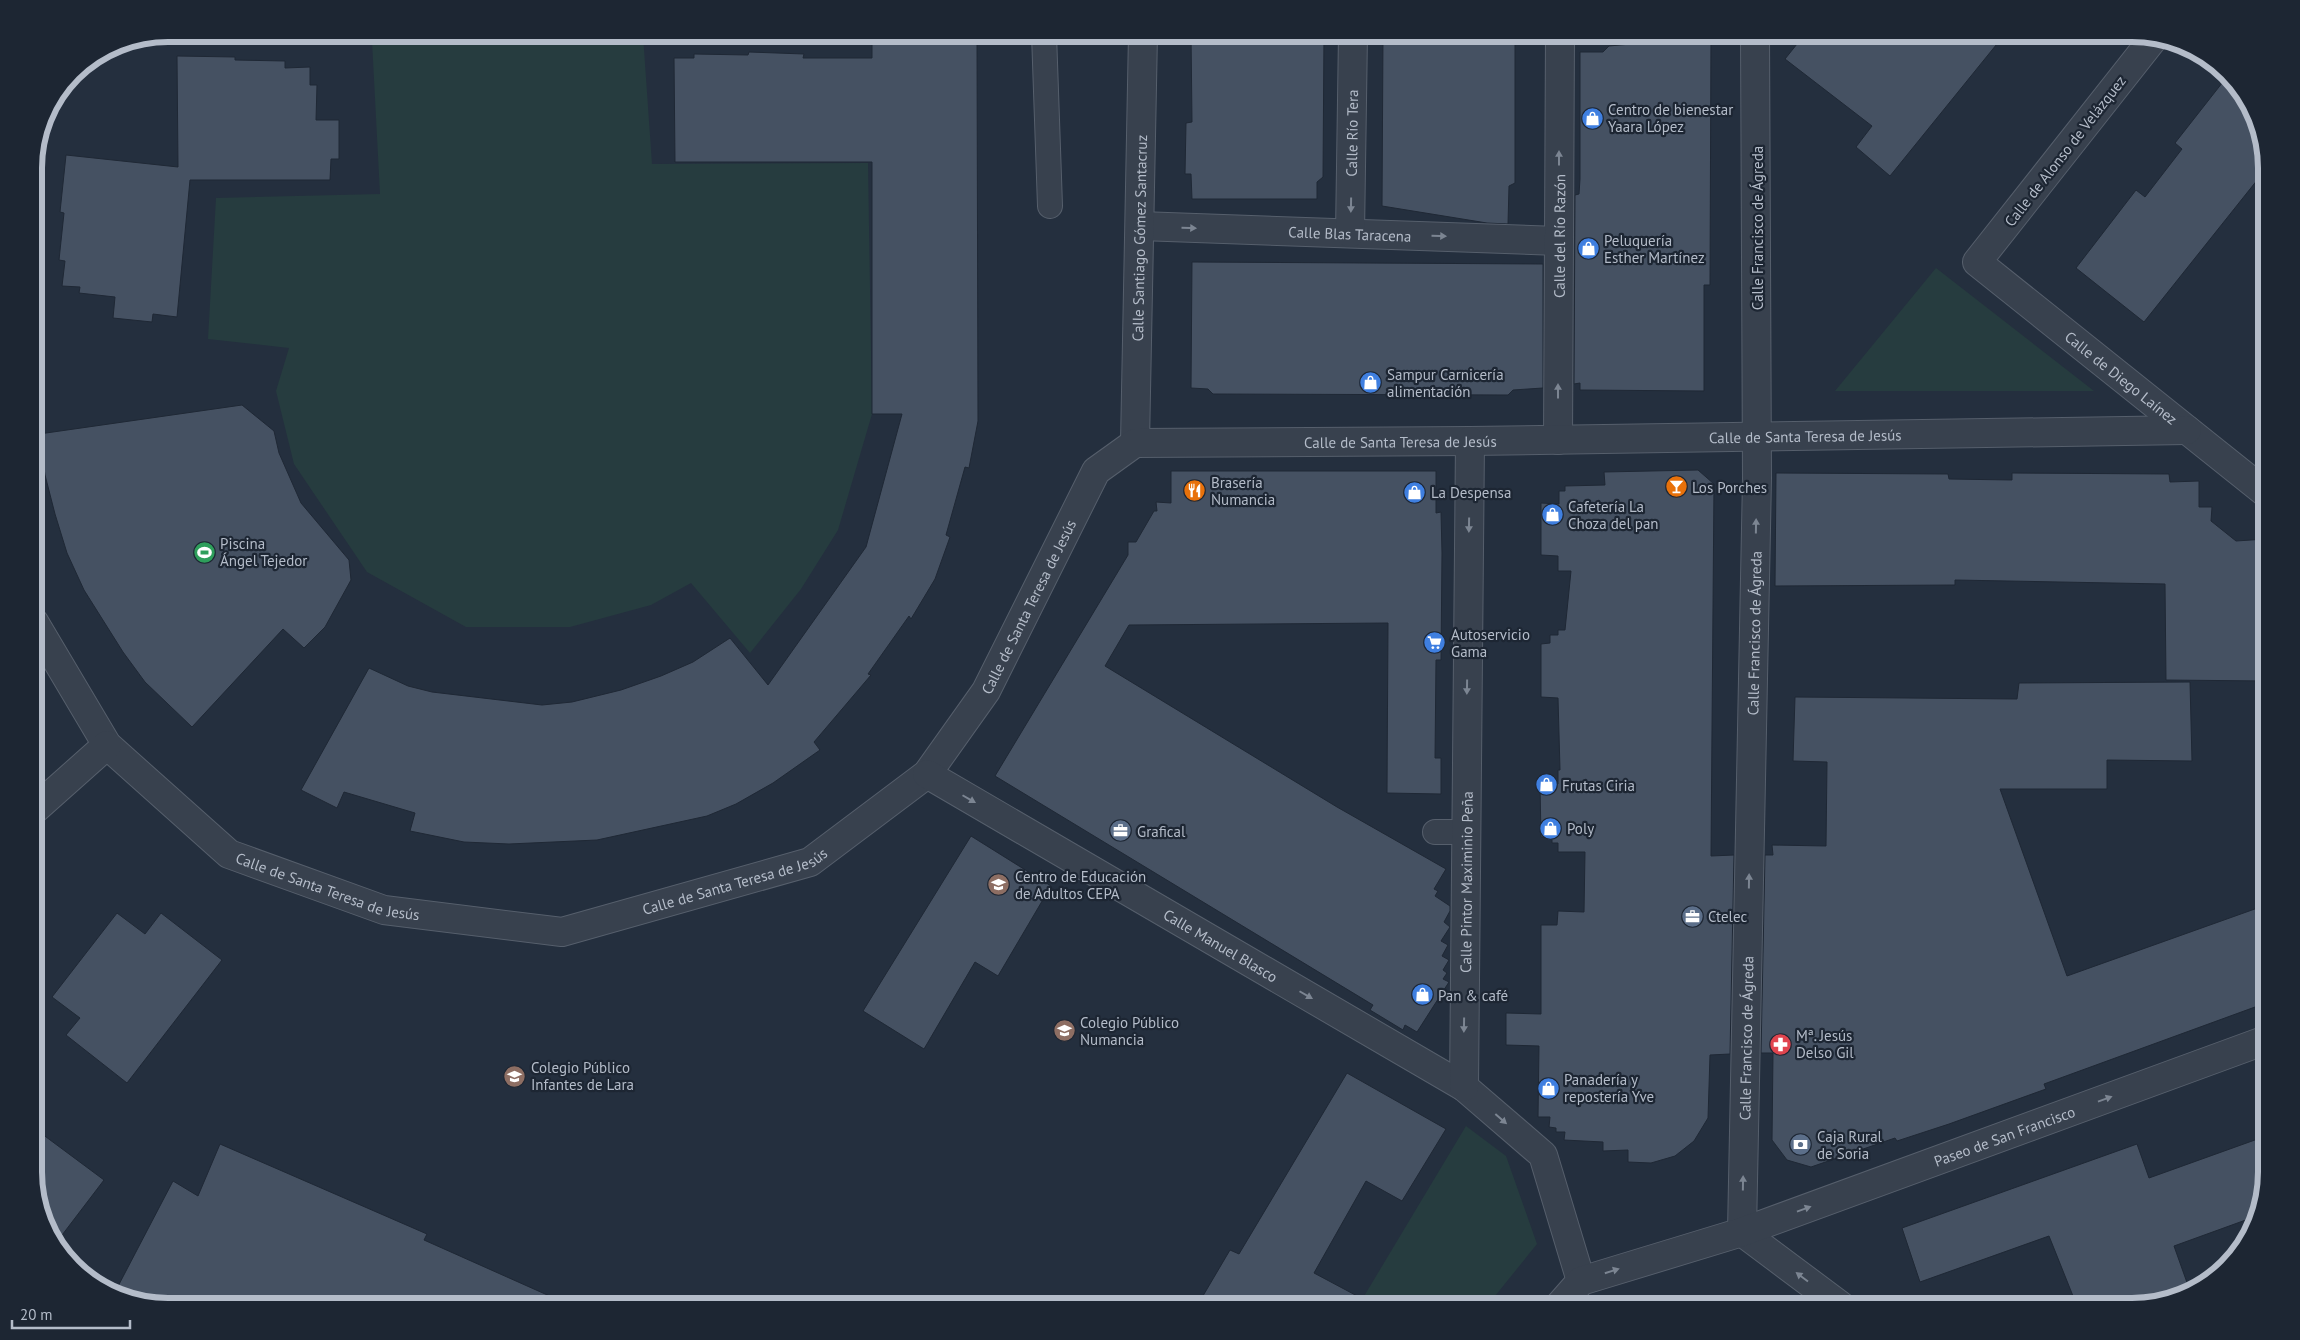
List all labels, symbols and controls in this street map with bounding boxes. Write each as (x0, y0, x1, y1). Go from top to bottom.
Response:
street label: Calle de Alonso de Velázquez (2000, 72, 2130, 230)
street label: Calle Río Tera (1341, 89, 1362, 177)
place label: Centro de bienestar Yaara López (1608, 100, 1733, 136)
shop icon: Centro de bienestar Yaara López (1580, 106, 1604, 130)
street label: Calle Santiago Gómez Santacruz (1127, 135, 1151, 341)
street label: Calle Francisco de Ágreda (1748, 146, 1767, 310)
one-way arrow (1555, 150, 1563, 166)
street label: Calle del Río Razón (1549, 174, 1569, 298)
one-way arrow (1347, 197, 1355, 213)
street label: Calle Blas Taracena (1288, 222, 1412, 245)
one-way arrow (1181, 224, 1197, 232)
place label: Peluquería Esther Martínez (1604, 231, 1705, 267)
one-way arrow (1431, 233, 1447, 241)
shop icon: Peluquería Esther Martínez (1576, 237, 1600, 261)
street label: Calle de Diego Laínez (2061, 327, 2182, 428)
place label: Sampur Carnicería alimentación (1387, 365, 1504, 401)
shop icon: Sampur Carnicería alimentación (1359, 371, 1383, 395)
one-way arrow (1554, 383, 1562, 399)
street label: Calle de Santa Teresa de Jesús (1709, 425, 1902, 447)
street label: Calle de Santa Teresa de Jesús (1304, 431, 1497, 451)
place label: Brasería Numancia (1211, 473, 1275, 509)
bar icon: Los Porches (1664, 475, 1688, 499)
place label: Los Porches (1692, 478, 1767, 497)
restaurant icon: Brasería Numancia (1183, 479, 1207, 503)
shop icon: La Despensa (1403, 480, 1427, 504)
place label: La Despensa (1431, 483, 1511, 502)
place label: Cafetería La Choza del pan (1568, 497, 1659, 533)
shop icon: Cafetería La Choza del pan (1540, 503, 1564, 527)
street label: Calle de Santa Teresa de Jesús (977, 516, 1080, 697)
one-way arrow (1465, 517, 1473, 533)
one-way arrow (1752, 517, 1760, 533)
place label: Piscina Ángel Tejedor (220, 534, 307, 570)
sports icon: Piscina Ángel Tejedor (192, 540, 216, 564)
street label: Calle Francisco de Ágreda (1743, 551, 1765, 716)
place label: Autoservicio Gama (1451, 625, 1530, 661)
supermarket icon: Autoservicio Gama (1423, 631, 1447, 655)
one-way arrow (1463, 680, 1471, 696)
shop icon: Frutas Ciria (1534, 773, 1558, 797)
place label: Frutas Ciria (1562, 776, 1635, 795)
street label: Calle Pintor Maximinio Peña (1456, 791, 1476, 973)
one-way arrow (962, 794, 975, 803)
shop icon: Poly (1539, 816, 1563, 840)
office icon: Grafical (1109, 819, 1133, 843)
place label: Poly (1567, 819, 1594, 838)
place label: Grafical (1137, 822, 1186, 841)
street label: Calle de Santa Teresa de Jesús (640, 843, 831, 918)
street label: Calle de Santa Teresa de Jesús (233, 848, 421, 924)
place label: Centro de Educación de Adultos CEPA (1015, 867, 1146, 903)
one-way arrow (1745, 872, 1753, 888)
school or university icon: Centro de Educación de Adultos CEPA (987, 873, 1011, 897)
street label: Calle Manuel Blasco (1160, 904, 1281, 986)
office icon: Ctelec (1680, 904, 1704, 928)
place label: Ctelec (1708, 907, 1747, 926)
street label: Calle Francisco de Ágreda (1735, 956, 1757, 1120)
shop icon: Pan & café (1410, 983, 1434, 1007)
place label: Pan & café (1438, 986, 1508, 1005)
one-way arrow (1299, 990, 1312, 999)
place label: Colegio Público Numancia (1080, 1013, 1179, 1049)
one-way arrow (1460, 1017, 1468, 1033)
school or university icon: Colegio Público Numancia (1052, 1019, 1076, 1043)
place label: Mª. Jesús Delso Gil (1796, 1026, 1854, 1062)
pharmacy icon: Mª. Jesús Delso Gil (1768, 1032, 1792, 1056)
place label: Colegio Público Infantes de Lara (531, 1058, 634, 1094)
school or university icon: Colegio Público Infantes de Lara (503, 1064, 527, 1088)
place label: Panadería y repostería Yve (1564, 1070, 1654, 1106)
shop icon: Panadería y repostería Yve (1536, 1076, 1560, 1100)
one-way arrow (2097, 1095, 2112, 1102)
street label: Paseo de San Francisco (1931, 1101, 2077, 1170)
one-way arrow (1494, 1113, 1507, 1124)
place label: Caja Rural de Soria (1817, 1127, 1883, 1163)
bank icon: Caja Rural de Soria (1789, 1133, 1813, 1157)
one-way arrow (1739, 1175, 1747, 1191)
one-way arrow (1797, 1205, 1812, 1213)
one-way arrow (1605, 1267, 1620, 1275)
one-way arrow (1795, 1272, 1809, 1282)
scale bar (12, 1298, 130, 1330)
text: 20 m (20, 1305, 53, 1324)

